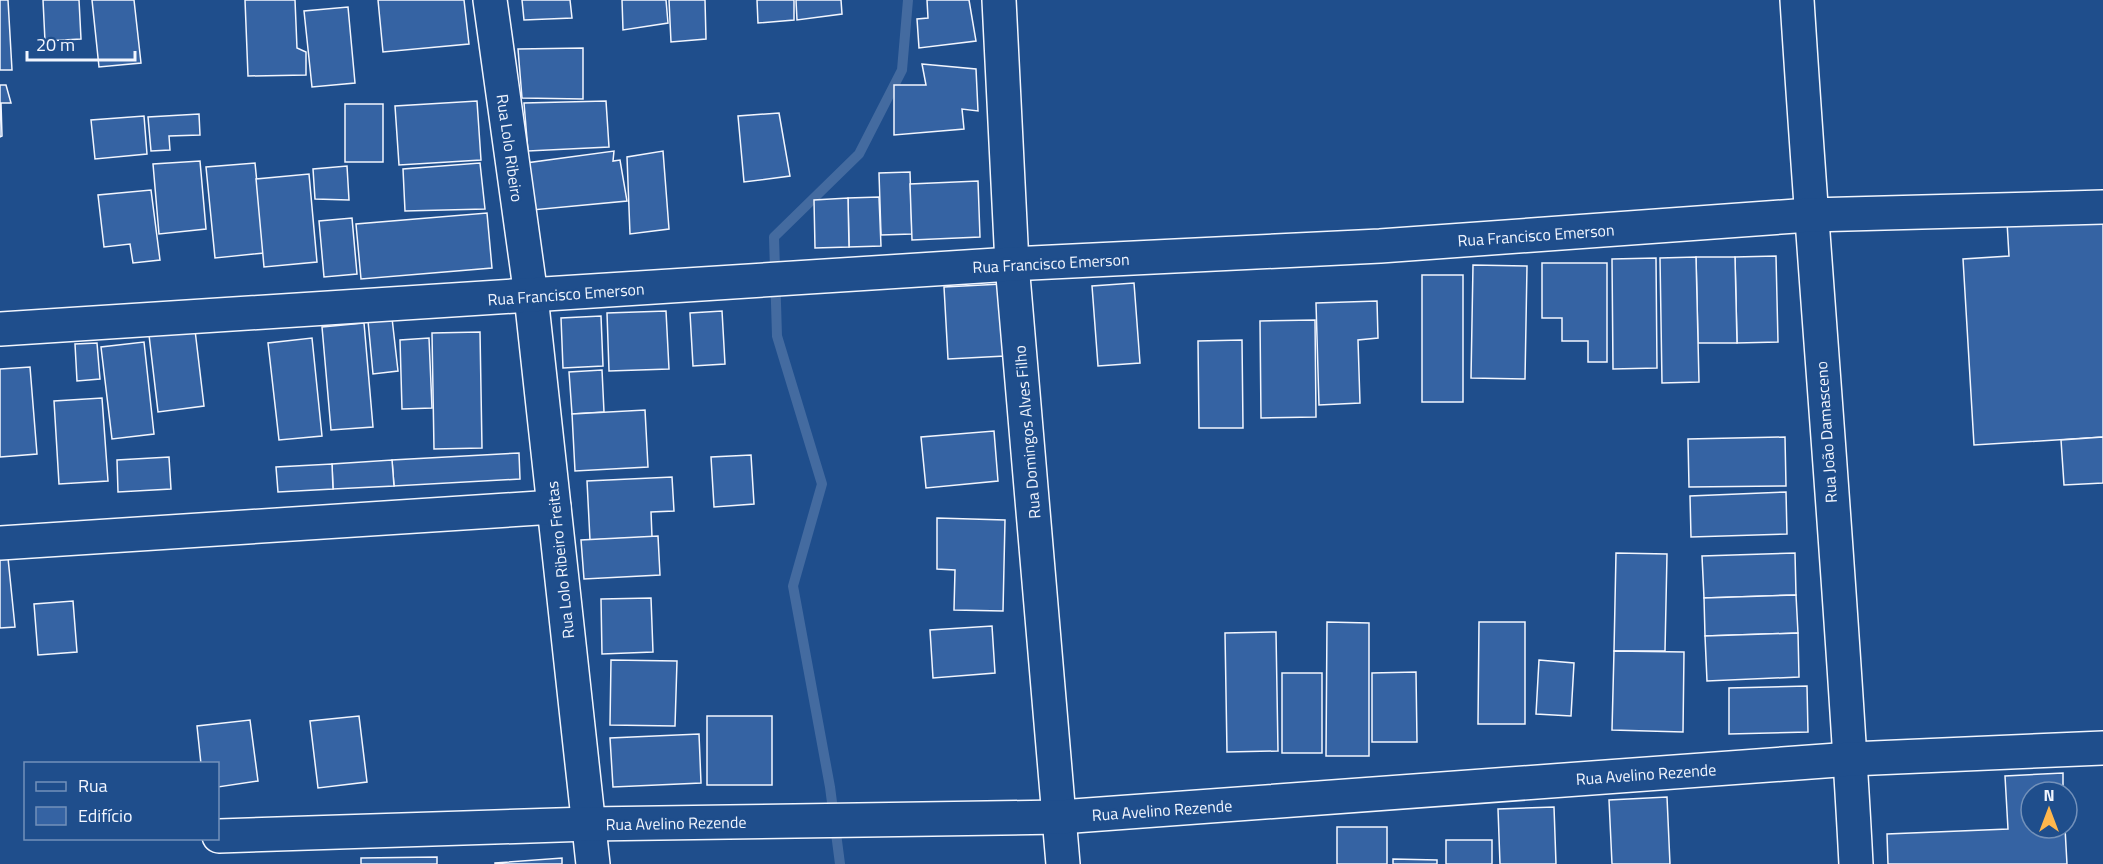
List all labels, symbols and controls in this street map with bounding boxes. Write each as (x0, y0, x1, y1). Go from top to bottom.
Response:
scale bar (27, 24, 135, 62)
text: 20 m (36, 31, 75, 58)
street label: Rua Lolo Ribeiro (491, 92, 529, 204)
street label: Rua Francisco Emerson (1457, 218, 1615, 252)
street label: Rua Francisco Emerson (972, 247, 1130, 279)
street label: Rua Francisco Emerson (487, 277, 645, 311)
street label: Rua Domingos Alves Filho (1007, 344, 1047, 520)
street label: Rua João Damasceno (1809, 360, 1843, 504)
street label: Rua Lolo Ribeiro Freitas (540, 480, 580, 640)
street label: Rua Avelino Rezende (1575, 757, 1717, 791)
legend (24, 762, 219, 840)
text: Rua (78, 772, 108, 799)
north arrow (2019, 780, 2079, 840)
text: N (2043, 783, 2055, 807)
street label: Rua Avelino Rezende (1091, 793, 1233, 827)
text: Edifício (78, 802, 132, 829)
street label: Rua Avelino Rezende (605, 810, 747, 836)

